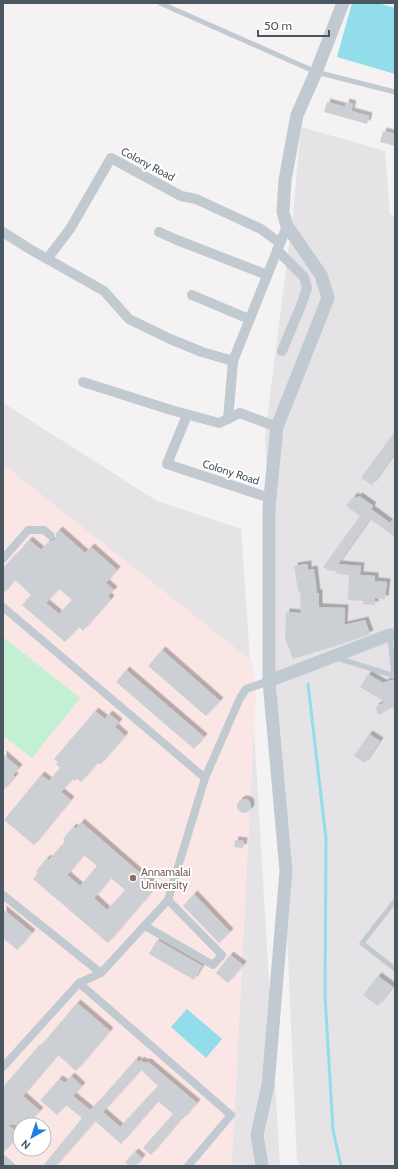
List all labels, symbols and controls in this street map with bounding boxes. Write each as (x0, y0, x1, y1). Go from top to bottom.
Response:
scale bar (258, 12, 329, 38)
text: 50 m (264, 18, 292, 33)
street label: Colony Road (119, 144, 177, 184)
street label: Colony Road (201, 456, 261, 488)
place label: Annamalai University (141, 865, 191, 892)
marker: Annamalai University (128, 873, 138, 883)
north arrow (12, 1117, 52, 1157)
text: N (18, 1137, 33, 1153)

